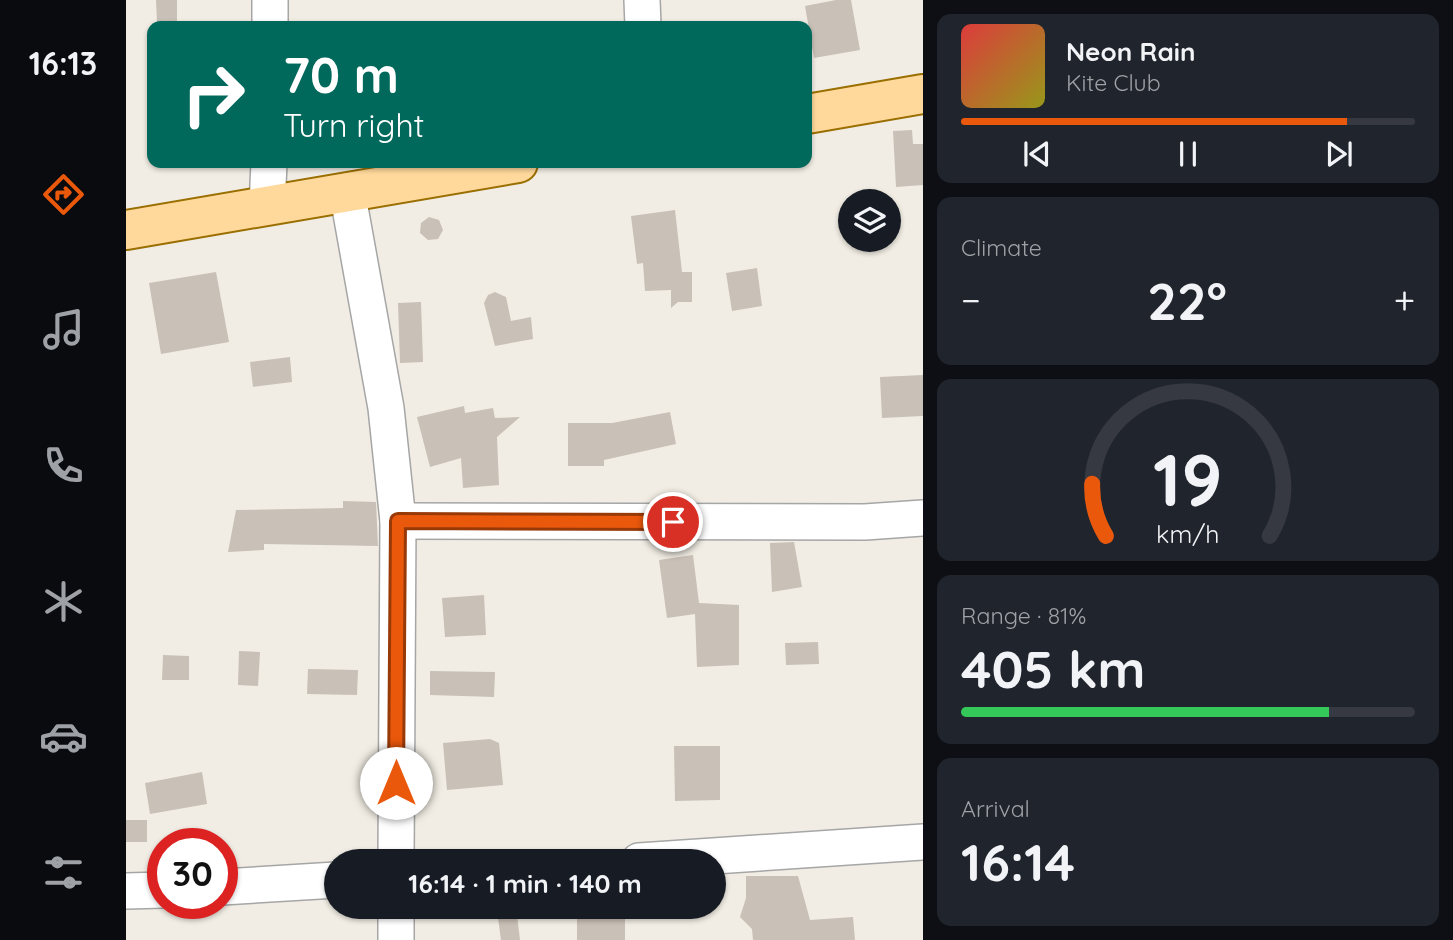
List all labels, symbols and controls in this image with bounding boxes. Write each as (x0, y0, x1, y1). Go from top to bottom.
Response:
text: Neon Rain (1066, 35, 1195, 68)
text: 16:13 (29, 43, 97, 83)
text: 70 m (283, 44, 399, 105)
icon: right (168, 49, 259, 140)
text: Kite Club (1066, 68, 1161, 97)
text: Turn right (283, 105, 424, 145)
icon: previous (1018, 135, 1056, 173)
icon: pause (1169, 135, 1207, 173)
icon: next (1320, 135, 1358, 173)
icon: directions (39, 170, 88, 219)
map controls (838, 189, 901, 252)
button: layers (838, 189, 901, 252)
text: Climate (961, 233, 1042, 262)
text: 22° (1147, 268, 1227, 333)
text: − (961, 276, 981, 324)
text: + (1394, 276, 1415, 324)
icon: music (39, 305, 88, 354)
text: 19 (1153, 433, 1223, 524)
icon: phone (39, 441, 88, 490)
pin (643, 492, 703, 552)
icon: arrive (654, 503, 692, 541)
text: km/h (1156, 518, 1220, 549)
icon: climate (39, 577, 88, 626)
text: Range · 81% (961, 601, 1086, 630)
text: 405 km (961, 636, 1146, 701)
icon: car (39, 712, 88, 761)
position arrow (359, 746, 433, 820)
text: Arrival (961, 794, 1030, 823)
speed limit sign: 30 (147, 828, 238, 919)
text: 16:14 (961, 829, 1075, 894)
icon: filters (39, 848, 88, 897)
text: 16:14 · 1 min · 140 m (408, 867, 642, 900)

